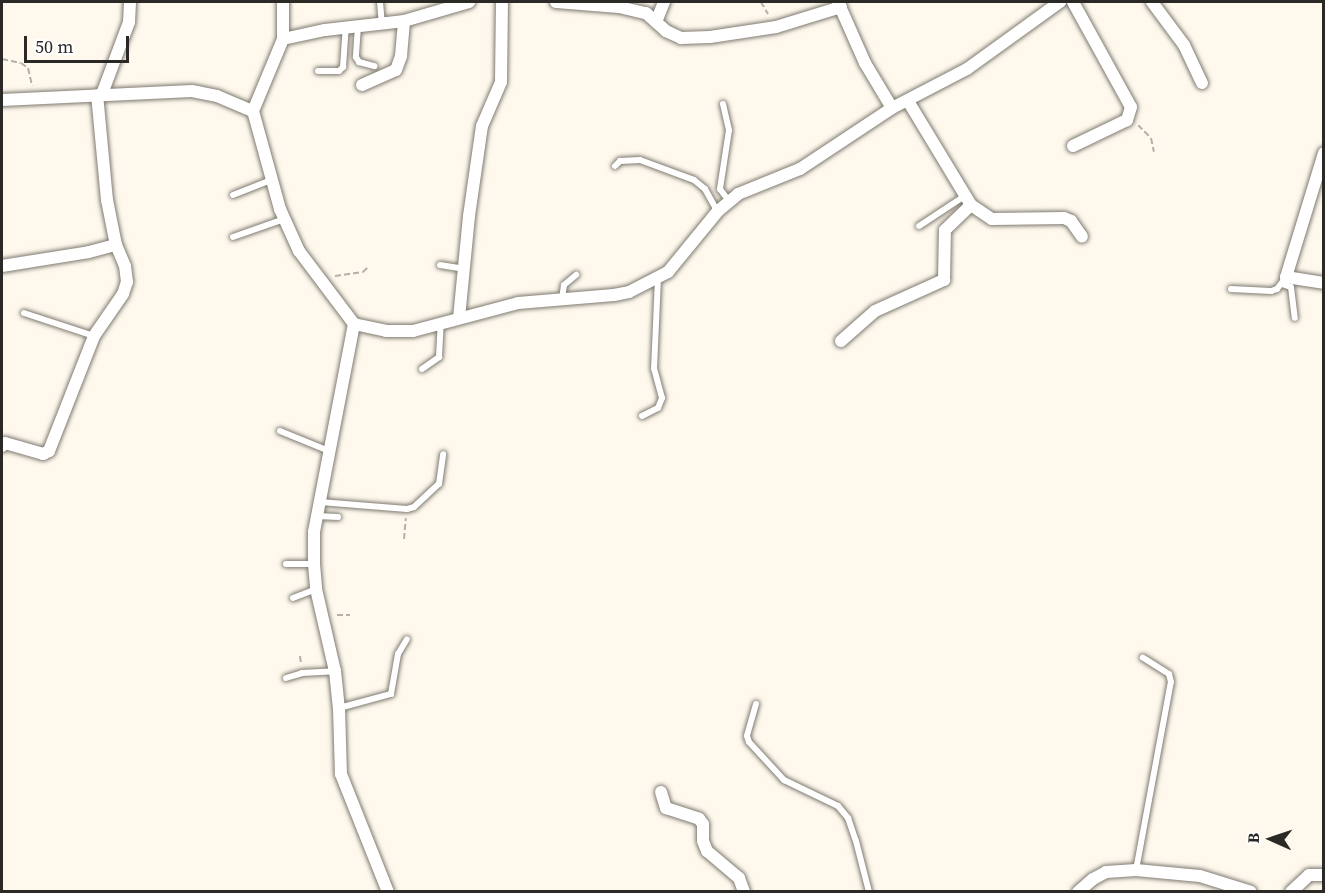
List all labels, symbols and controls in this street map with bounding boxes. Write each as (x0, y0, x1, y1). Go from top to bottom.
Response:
scale bar (27, 24, 132, 62)
text: 50 m (35, 34, 73, 59)
north arrow (1241, 809, 1301, 869)
text: B (1242, 832, 1264, 844)

